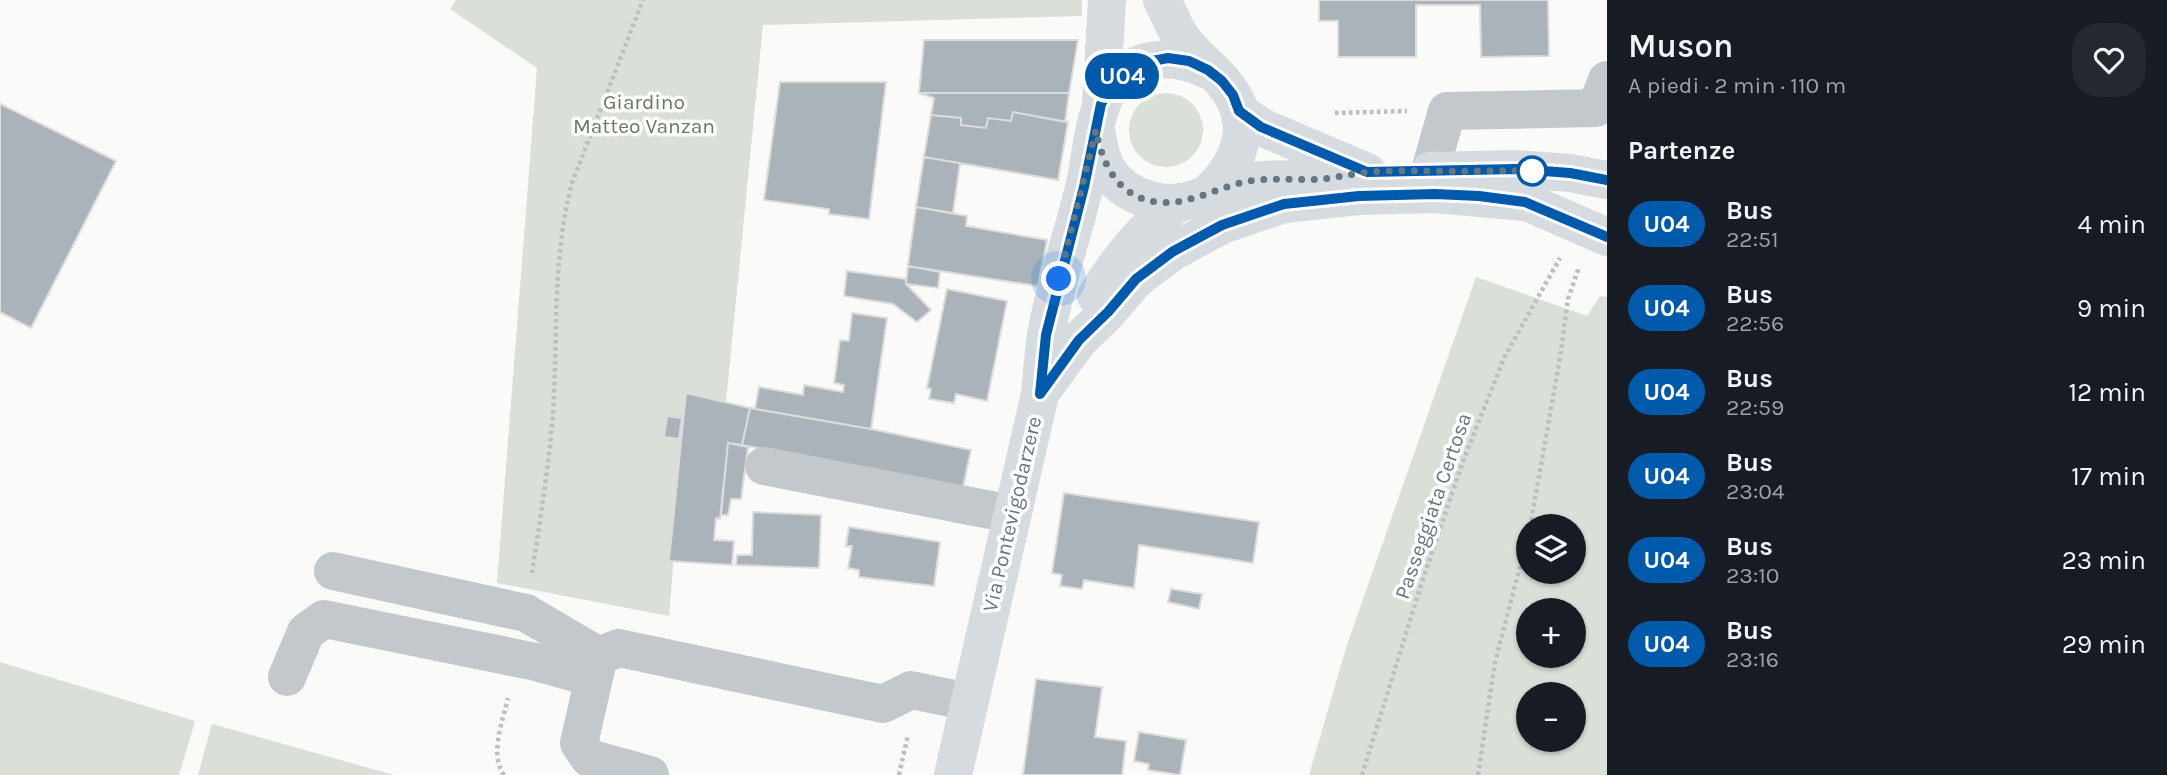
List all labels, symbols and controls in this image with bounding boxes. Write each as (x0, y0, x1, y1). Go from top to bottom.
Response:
button: heart (2072, 23, 2146, 97)
text: Muson (1628, 27, 1733, 65)
line badge: U04 (1082, 53, 1162, 99)
text: U04 (1099, 62, 1145, 90)
text: A piedi · 2 min · 110 m (1628, 72, 1846, 99)
park label: Giardino Matteo Vanzan (573, 90, 715, 138)
text: Partenze (1628, 135, 1735, 166)
unlabelled marker (1517, 156, 1547, 186)
text: Bus (1726, 195, 1773, 226)
text: 4 min (2078, 209, 2146, 240)
text: U04 (1643, 210, 1690, 238)
text: 22:51 (1726, 226, 1779, 253)
your location (1041, 261, 1076, 296)
text: Bus (1726, 279, 1773, 310)
text: 9 min (2077, 293, 2146, 324)
text: U04 (1643, 294, 1690, 322)
text: 22:56 (1726, 310, 1784, 337)
text: Bus (1726, 363, 1773, 394)
text: 12 min (2068, 377, 2146, 408)
text: U04 (1643, 378, 1690, 406)
text: 22:59 (1726, 394, 1784, 421)
street label: Passeggiata Certosa (1390, 410, 1476, 602)
street label: Via Pontevigodarzere (978, 414, 1046, 614)
text: Bus (1726, 447, 1773, 478)
text: 17 min (2071, 461, 2146, 492)
text: U04 (1643, 462, 1690, 490)
text: 23:04 (1726, 478, 1785, 505)
map controls (1516, 514, 1586, 752)
button: layers (1516, 514, 1586, 584)
text: Bus (1726, 531, 1773, 562)
text: 23 min (2062, 545, 2146, 576)
text: U04 (1643, 546, 1690, 574)
text: 23:10 (1726, 562, 1779, 589)
button: + (1516, 598, 1586, 668)
text: Bus (1726, 615, 1773, 646)
text: 29 min (2062, 629, 2146, 660)
text: U04 (1643, 630, 1690, 658)
text: 23:16 (1726, 646, 1779, 673)
button: − (1516, 682, 1586, 752)

